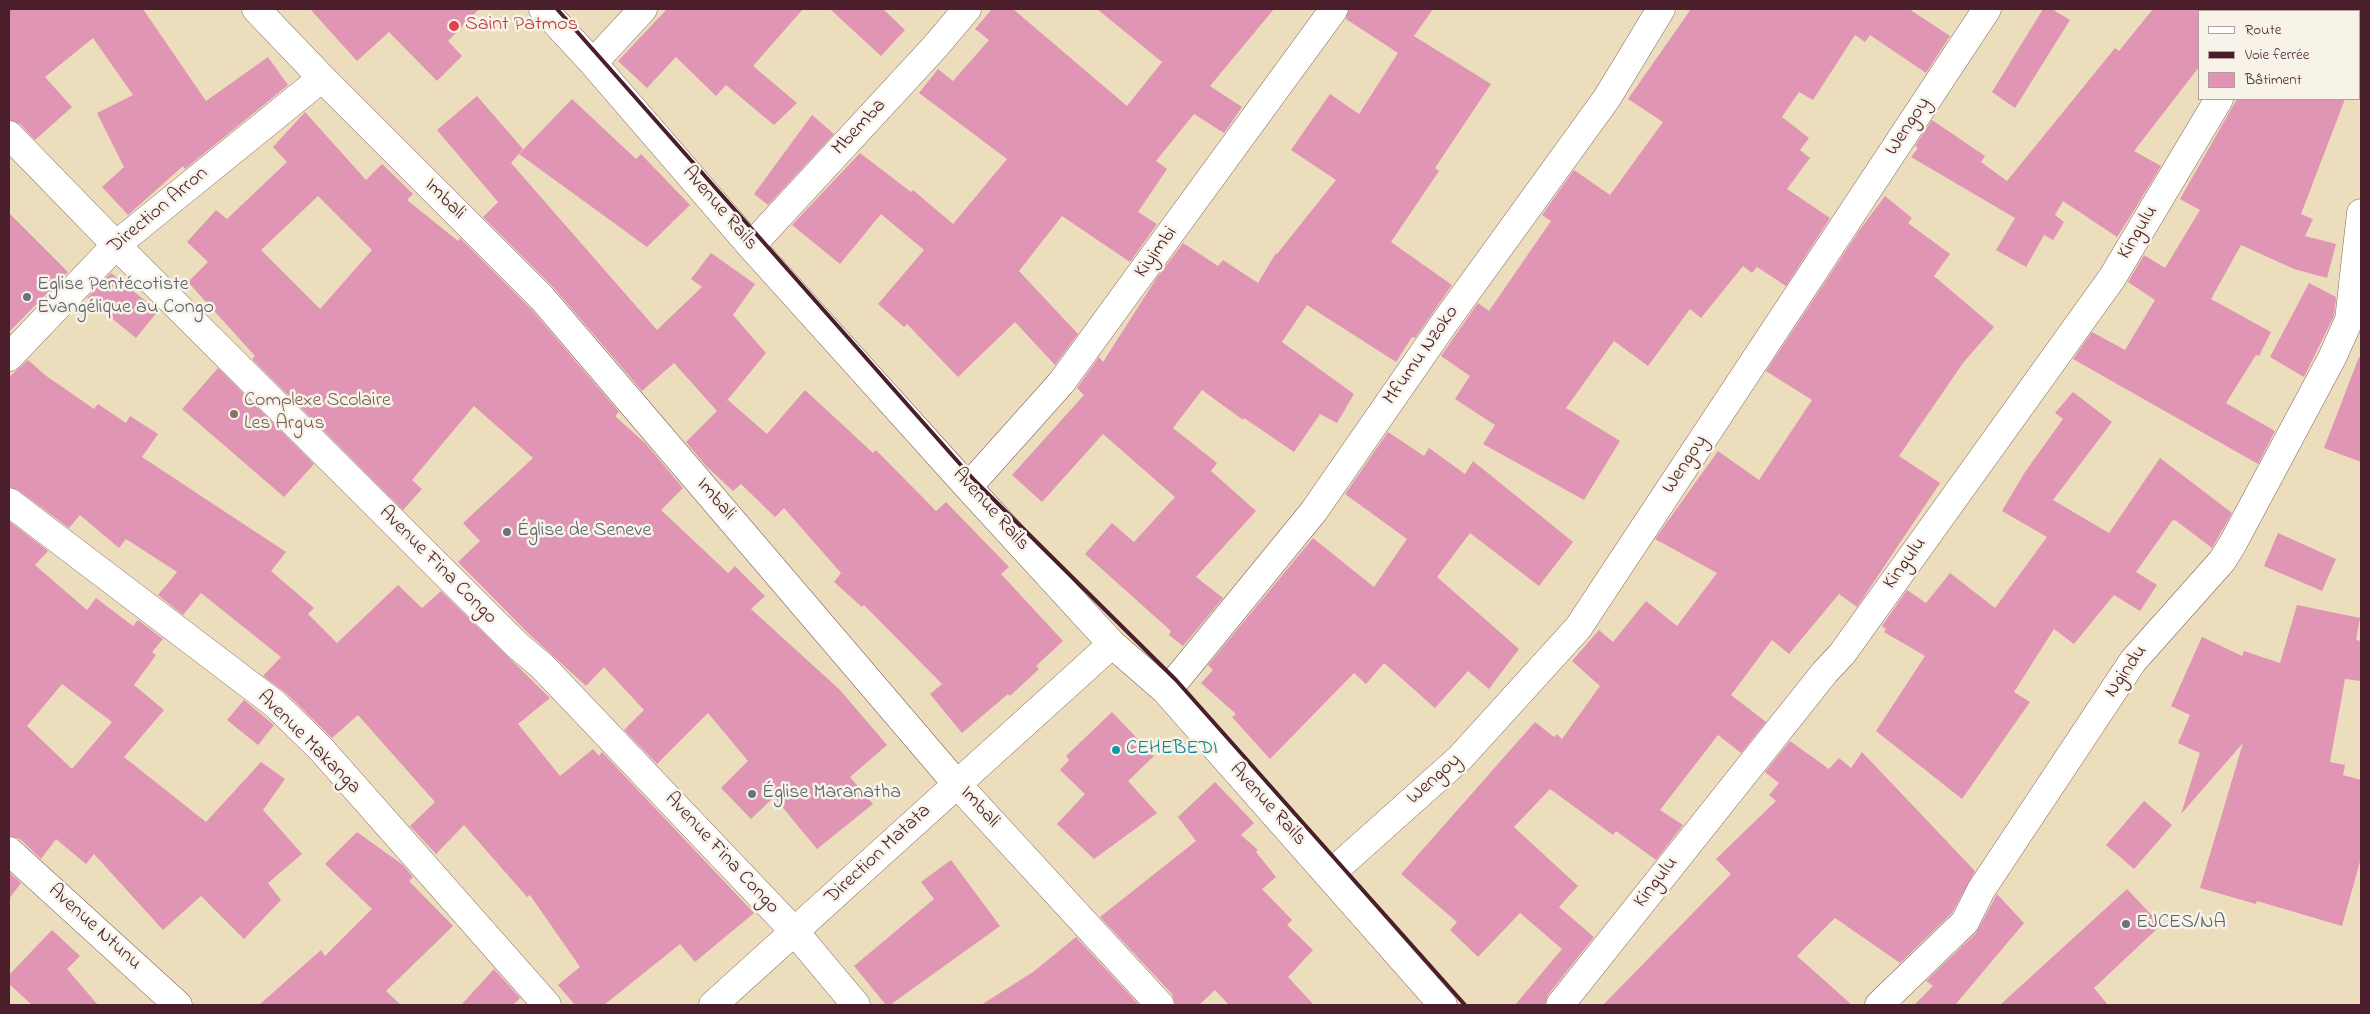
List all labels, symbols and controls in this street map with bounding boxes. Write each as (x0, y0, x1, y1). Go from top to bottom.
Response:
legend (2198, 10, 2360, 100)
place label: Saint Patmos (465, 14, 578, 38)
marker: Saint Patmos (447, 19, 461, 33)
text: Route (2245, 19, 2281, 41)
text: Voie ferrée (2245, 44, 2309, 66)
text: Bâtiment (2245, 69, 2302, 91)
street label: Wengoy (1881, 93, 1937, 161)
street label: Mbemba (828, 95, 892, 161)
street label: Direction Arron (104, 162, 214, 260)
street label: Avenue Rails (676, 162, 762, 256)
street label: Imbali (418, 174, 470, 226)
street label: Kingulu (2114, 202, 2164, 264)
street label: Kiyimbi (1130, 223, 1184, 283)
place label: Eglise Pentécotiste Evangélique au Congo (37, 274, 214, 321)
marker: Eglise Pentécotiste Evangélique au Congo (21, 291, 33, 303)
street label: Mfumu Nzoko (1379, 302, 1465, 410)
place label: Complexe Scolaire Les Argus (244, 390, 391, 437)
marker: Complexe Scolaire Les Argus (228, 408, 240, 420)
street label: Wengoy (1658, 431, 1714, 499)
street label: Avenue Rails (946, 463, 1034, 557)
street label: Imbali (690, 474, 740, 526)
street label: Avenue Fina Congo (373, 502, 501, 630)
place label: Église de Seneve (517, 520, 652, 544)
marker: Église de Seneve (501, 526, 513, 538)
street label: Kingulu (1879, 533, 1933, 595)
street label: Ngindu (2100, 641, 2154, 703)
street label: Avenue Makanga (251, 686, 365, 800)
place label: CEHEBEDI (1126, 738, 1218, 762)
marker: CEHEBEDI (1110, 744, 1122, 756)
street label: Wengoy (1403, 749, 1467, 811)
street label: Avenue Rails (1223, 758, 1311, 852)
place label: Église Maranatha (762, 782, 901, 806)
street label: Imbali (954, 782, 1004, 834)
street label: Avenue Fina Congo (658, 788, 784, 920)
marker: Église Maranatha (746, 788, 758, 800)
street label: Direction Matata (821, 800, 937, 910)
street label: Kingulu (1630, 853, 1684, 913)
street label: Avenue Ntunu (42, 880, 146, 976)
place label: EJCES/NA (2136, 912, 2226, 936)
marker: EJCES/NA (2120, 918, 2132, 930)

